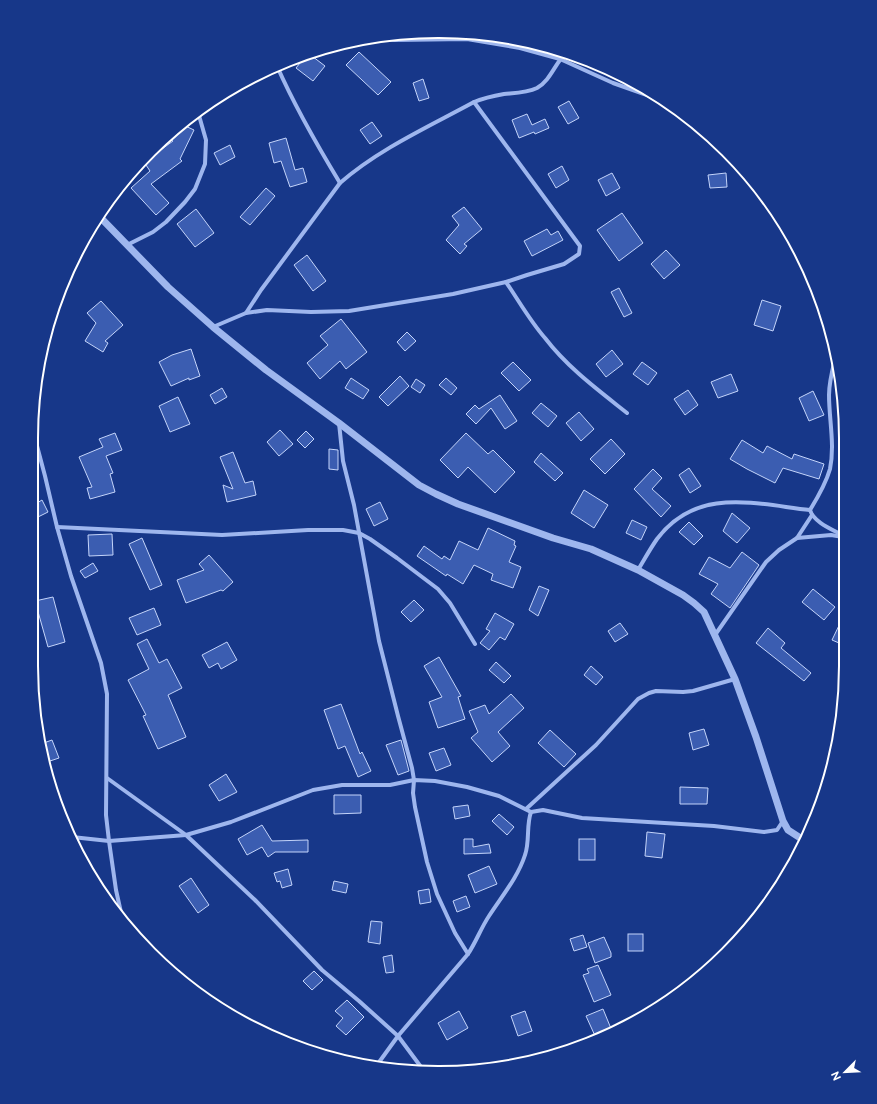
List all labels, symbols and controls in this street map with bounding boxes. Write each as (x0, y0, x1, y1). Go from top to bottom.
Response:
north arrow (825, 1052, 865, 1092)
text: N (829, 1069, 844, 1082)

